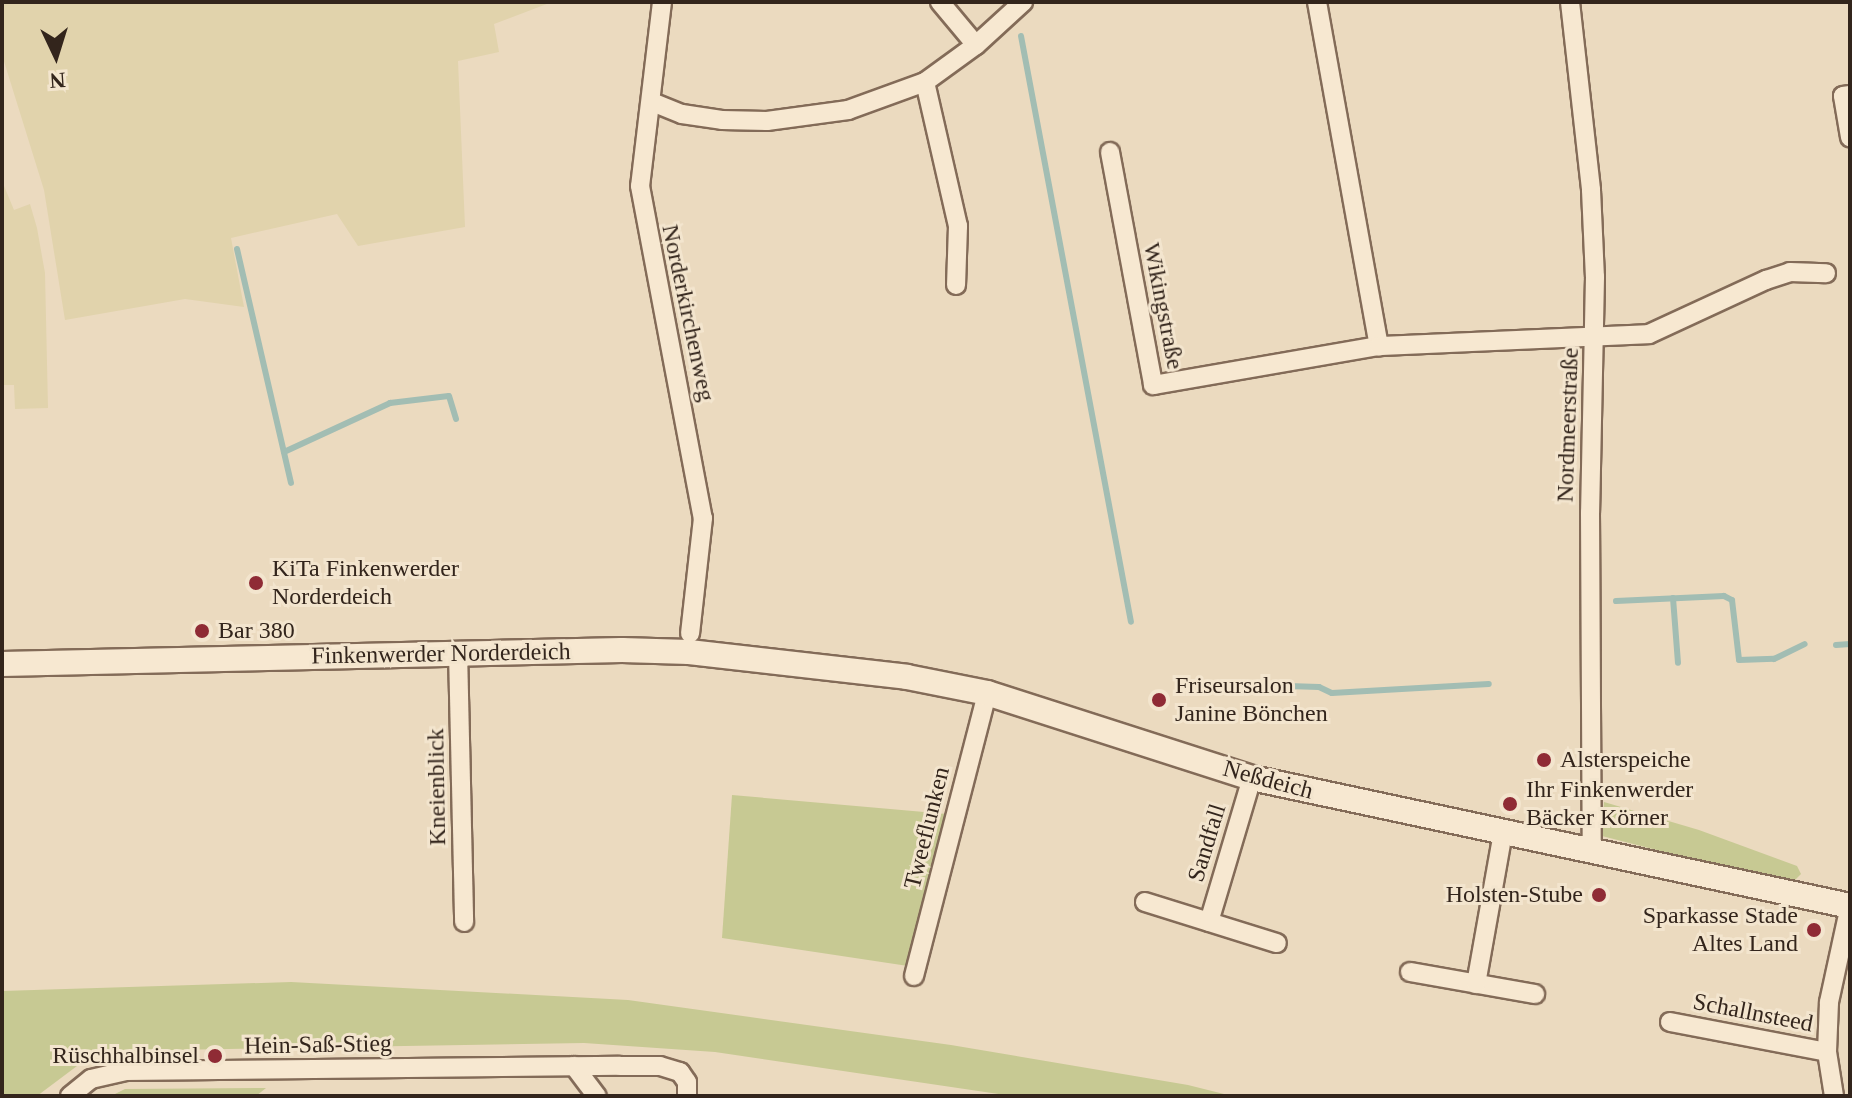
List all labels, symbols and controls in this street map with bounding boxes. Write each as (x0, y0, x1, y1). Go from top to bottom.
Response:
north arrow (16, 16, 96, 96)
text: N (49, 67, 67, 93)
street label: Norderkirchenweg (655, 222, 721, 404)
street label: Wikingstraße (1137, 240, 1189, 372)
street label: Nordmeerstraße (1551, 347, 1585, 503)
place label: KiTa Finkenwerder Norderdeich (272, 555, 459, 611)
marker: KiTa Finkenwerder Norderdeich (247, 574, 265, 592)
place label: Bar 380 (218, 617, 295, 645)
marker: Bar 380 (193, 622, 211, 640)
street label: Finkenwerder Norderdeich (311, 637, 571, 671)
place label: Friseursalon Janine Bönchen (1175, 672, 1328, 728)
marker: Friseursalon Janine Bönchen (1150, 691, 1168, 709)
street label: Kneienblick (422, 728, 452, 846)
place label: Alsterspeiche (1560, 746, 1691, 774)
marker: Alsterspeiche (1535, 751, 1553, 769)
street label: Neßdeich (1220, 754, 1316, 806)
street label: Tweeflunken (898, 764, 956, 892)
place label: Ihr Finkenwerder Bäcker Körner (1526, 776, 1693, 832)
marker: Ihr Finkenwerder Bäcker Körner (1501, 795, 1519, 813)
street label: Sandfall (1182, 801, 1232, 885)
place label: Holsten-Stube (1446, 881, 1583, 909)
marker: Holsten-Stube (1590, 886, 1608, 904)
place label: Sparkasse Stade Altes Land (1643, 902, 1798, 958)
marker: Sparkasse Stade Altes Land (1805, 921, 1823, 939)
street label: Schallnsteed (1691, 987, 1815, 1039)
street label: Hein-Saß-Stieg (244, 1029, 392, 1061)
place label: Rüschhalbinsel (52, 1042, 199, 1070)
marker: Rüschhalbinsel (206, 1047, 224, 1065)

